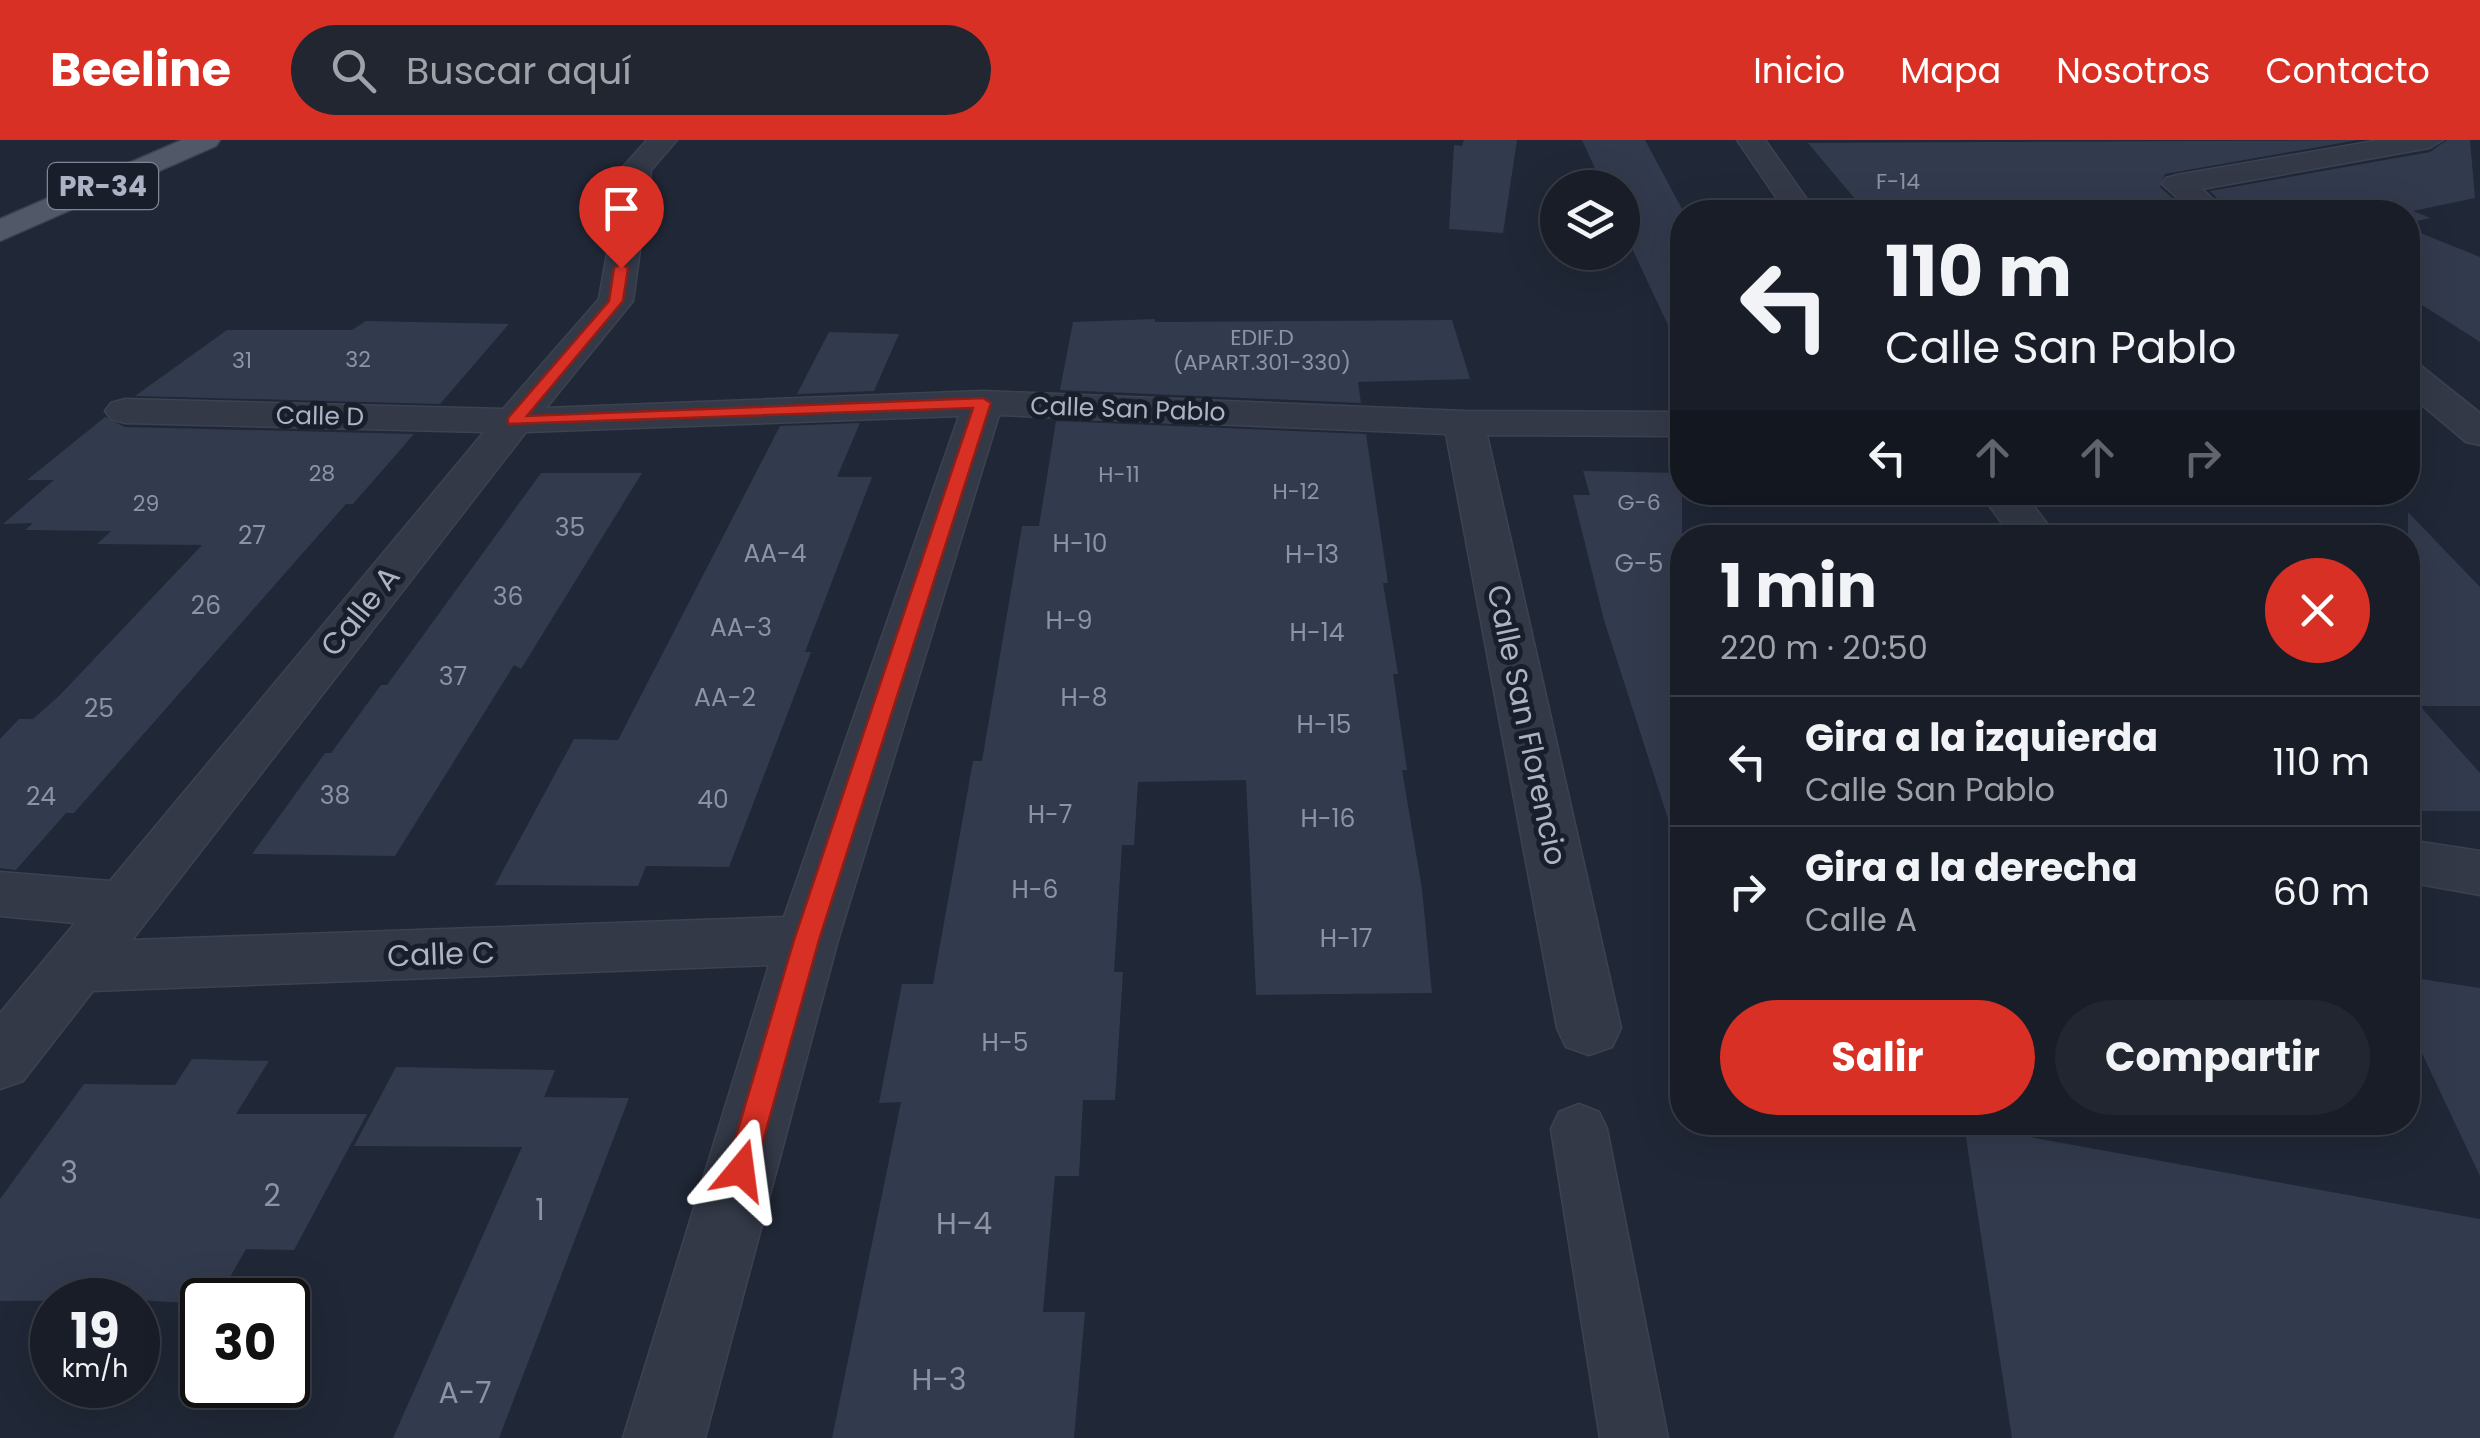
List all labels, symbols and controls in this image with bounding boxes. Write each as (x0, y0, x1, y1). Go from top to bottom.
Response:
search box (291, 25, 991, 115)
text: Beeline (50, 36, 231, 103)
icon: search (326, 43, 381, 98)
text: Buscar aquí (406, 44, 632, 97)
text: Inicio (1753, 46, 1845, 95)
text: Mapa (1900, 46, 2001, 95)
text: Nosotros (2056, 46, 2210, 95)
text: Contacto (2265, 46, 2430, 95)
road number: PR-34 (48, 163, 158, 209)
pin (579, 166, 664, 269)
house number: F-14 (1876, 166, 1920, 197)
map controls (1540, 170, 1640, 270)
button: layers (1540, 170, 1640, 270)
icon: arrive (594, 181, 649, 236)
text: 110 m (1885, 222, 2072, 321)
icon: left (1720, 240, 1850, 370)
text: Calle San Pablo (1885, 316, 2237, 379)
house number: EDIF.D (APART.301-330) (1173, 322, 1351, 378)
house number: 32 (345, 344, 371, 375)
house number: 31 (232, 345, 252, 376)
street label: Calle San Pablo (1030, 388, 1226, 430)
street label: Calle D (276, 398, 364, 434)
icon: left (1860, 430, 1915, 485)
icon: ahead (1965, 430, 2020, 485)
icon: ahead (2070, 430, 2125, 485)
icon: right (2175, 430, 2230, 485)
house number: 28 (309, 458, 335, 489)
house number: H-11 (1098, 459, 1140, 490)
house number: H-12 (1272, 476, 1320, 507)
house number: G-6 (1617, 487, 1661, 518)
house number: 29 (133, 488, 159, 519)
house number: 35 (555, 510, 585, 545)
house number: 27 (238, 518, 266, 553)
house number: H-10 (1053, 526, 1107, 561)
house number: AA-4 (743, 536, 807, 571)
house number: H-13 (1285, 537, 1339, 572)
text: 1 min (1720, 544, 1877, 628)
house number: G-5 (1615, 546, 1663, 581)
street label: Calle A (310, 557, 410, 665)
button: close (2265, 558, 2370, 663)
house number: 36 (493, 579, 523, 614)
street label: Calle San Florencio (1476, 581, 1578, 869)
house number: 26 (191, 588, 221, 623)
house number: H-9 (1046, 603, 1092, 638)
house number: AA-3 (710, 610, 772, 645)
house number: H-14 (1290, 615, 1344, 650)
text: 220 m · 20:50 (1720, 625, 1928, 670)
house number: 37 (439, 659, 467, 694)
house number: AA-2 (694, 680, 756, 715)
house number: H-8 (1061, 680, 1107, 715)
house number: 25 (84, 691, 114, 726)
house number: H-15 (1297, 707, 1351, 742)
text: Gira a la izquierda (1805, 711, 2158, 764)
icon: left (1720, 734, 1775, 789)
text: 110 m (2273, 735, 2370, 788)
text: Calle San Pablo (1805, 767, 2055, 812)
house number: 38 (320, 778, 350, 813)
house number: 24 (26, 779, 56, 814)
house number: 40 (697, 782, 729, 817)
house number: H-7 (1028, 797, 1072, 832)
house number: H-16 (1301, 801, 1355, 836)
text: Gira a la derecha (1805, 841, 2138, 894)
icon: right (1720, 864, 1775, 919)
text: 60 m (2273, 865, 2370, 918)
house number: H-6 (1012, 872, 1058, 907)
text: Calle A (1805, 897, 1917, 942)
house number: H-17 (1320, 921, 1372, 956)
street label: Calle C (386, 931, 496, 977)
button: Salir (1720, 1000, 2035, 1115)
button: Compartir (2055, 1000, 2370, 1115)
house number: H-5 (982, 1025, 1028, 1060)
position arrow (689, 1118, 793, 1222)
house number: 3 (60, 1151, 78, 1194)
house number: 2 (263, 1174, 281, 1217)
house number: 1 (535, 1188, 545, 1231)
house number: H-4 (936, 1202, 992, 1245)
speed limit sign: 30 (180, 1278, 310, 1408)
text: 19 (70, 1295, 120, 1366)
text: km/h (62, 1351, 128, 1386)
house number: H-3 (912, 1358, 966, 1401)
house number: A-7 (438, 1371, 492, 1414)

